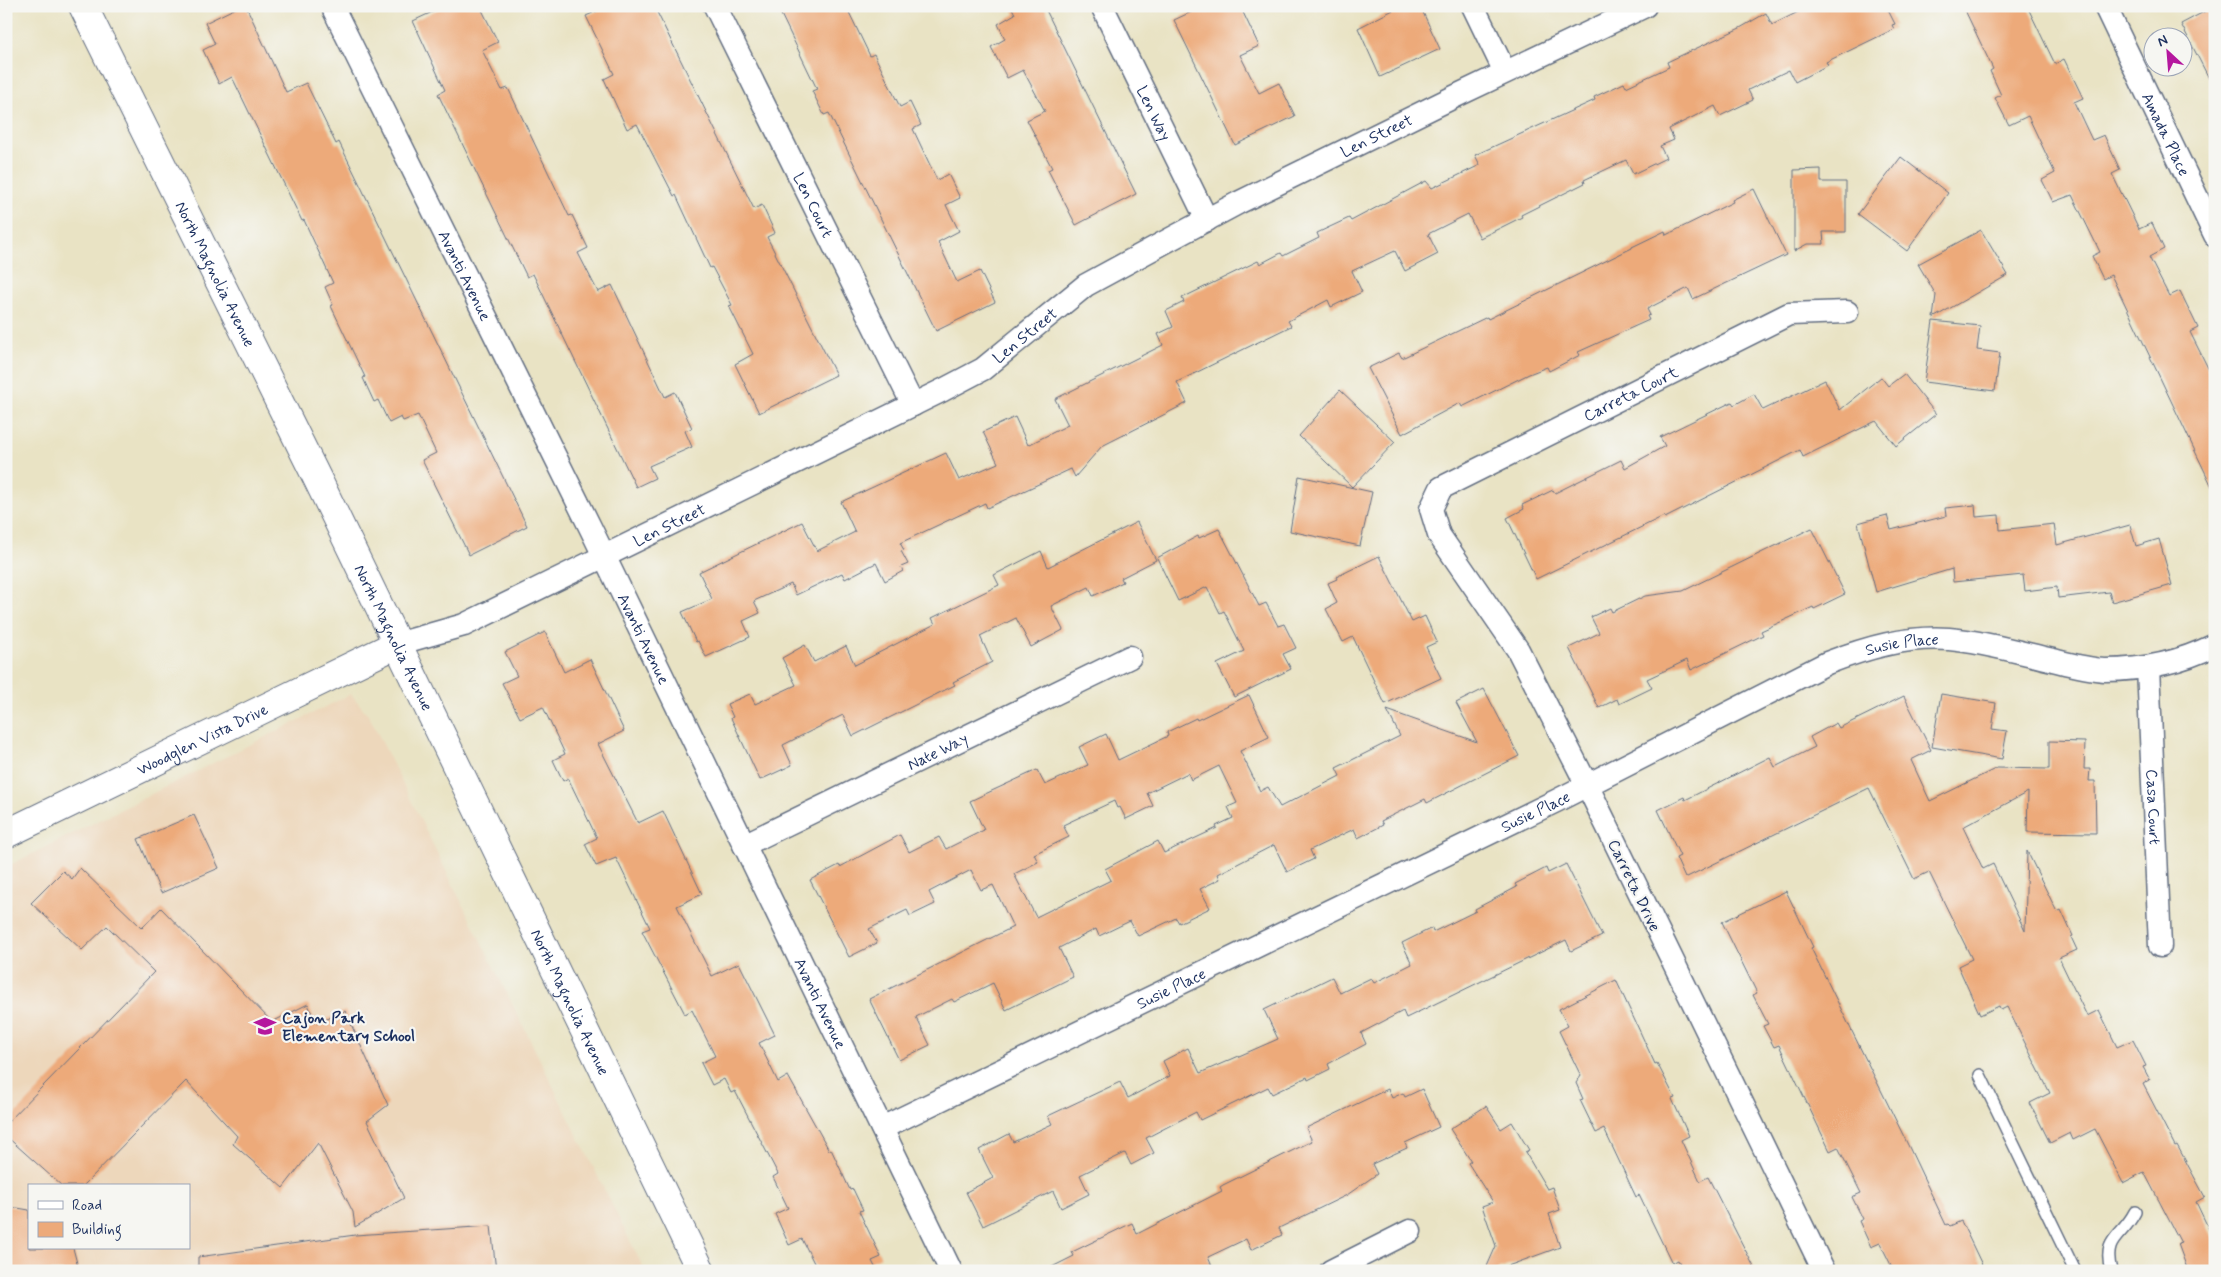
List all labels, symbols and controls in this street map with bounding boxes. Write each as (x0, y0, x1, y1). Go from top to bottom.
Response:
north arrow (2144, 28, 2194, 78)
text: N (2155, 31, 2171, 51)
street label: Len Way (1131, 83, 1175, 144)
street label: Amada Place (2136, 89, 2194, 180)
street label: Len Street (1337, 110, 1417, 163)
street label: Len Court (787, 170, 837, 242)
street label: North Magnolia Avenue (170, 198, 259, 351)
street label: Avanti Avenue (433, 227, 495, 325)
street label: Len Street (989, 303, 1063, 369)
street label: Carreta Court (1580, 362, 1682, 427)
street label: Len Street (630, 499, 710, 552)
street label: North Magnolia Avenue (349, 562, 437, 715)
street label: Avanti Avenue (612, 590, 674, 688)
street label: Susie Place (1863, 630, 1939, 661)
street label: Woodglen Vista Drive (134, 699, 272, 781)
street label: Nate Way (904, 729, 972, 776)
street label: Casa Court (2140, 769, 2165, 845)
street label: Susie Place (1498, 787, 1574, 838)
street label: Carreta Drive (1602, 836, 1665, 935)
street label: North Magnolia Avenue (525, 926, 614, 1079)
street label: Avanti Avenue (789, 955, 851, 1053)
street label: Susie Place (1133, 964, 1210, 1015)
place label: Cajon Park Elementary School (282, 1008, 415, 1047)
school or university icon: Cajon Park Elementary School (252, 1013, 278, 1039)
legend (28, 1184, 190, 1250)
text: Road (72, 1196, 102, 1216)
text: Building (72, 1220, 122, 1241)

